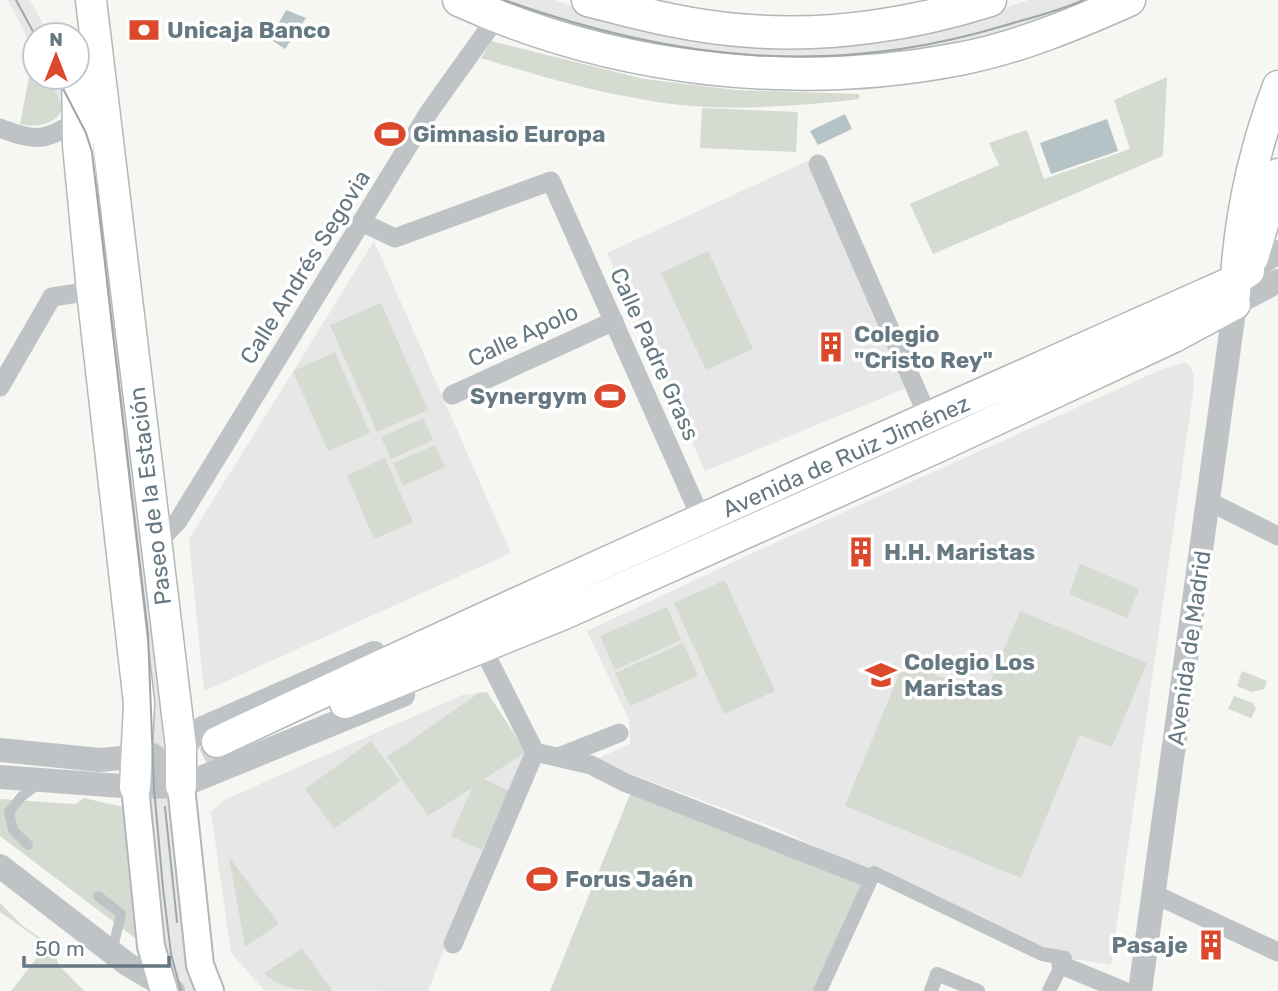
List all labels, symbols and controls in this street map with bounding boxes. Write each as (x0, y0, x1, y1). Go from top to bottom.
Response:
bank icon: Unicaja Banco (127, 13, 161, 47)
place label: Unicaja Banco (167, 16, 331, 44)
north arrow (21, 21, 91, 91)
text: N (49, 28, 63, 51)
sports icon: Gimnasio Europa (373, 117, 407, 151)
place label: Gimnasio Europa (413, 120, 606, 148)
street label: Calle Andrés Segovia (234, 165, 376, 369)
street label: Calle Padre Grass (604, 263, 706, 445)
street label: Calle Apolo (464, 297, 582, 373)
place label: Colegio "Cristo Rey" (854, 320, 993, 374)
building icon: Colegio "Cristo Rey" (814, 330, 848, 364)
sports icon: Synergym (593, 379, 627, 413)
place label: Synergym (470, 382, 587, 410)
street label: Paseo de la Estación (123, 385, 177, 607)
street label: Avenida de Ruiz Jiménez (718, 389, 974, 523)
building icon: H.H. Maristas (844, 535, 878, 569)
place label: H.H. Maristas (884, 538, 1036, 566)
street label: Avenida de Madrid (1161, 549, 1217, 747)
place label: Colegio Los Maristas (904, 648, 1035, 702)
school or university icon: Colegio Los Maristas (864, 658, 898, 692)
sports icon: Forus Jaén (525, 862, 559, 896)
place label: Forus Jaén (565, 865, 693, 893)
scale bar (24, 925, 170, 969)
building icon: Pasaje (1194, 928, 1228, 962)
place label: Pasaje (1111, 931, 1188, 959)
text: 50 m (35, 936, 85, 961)

